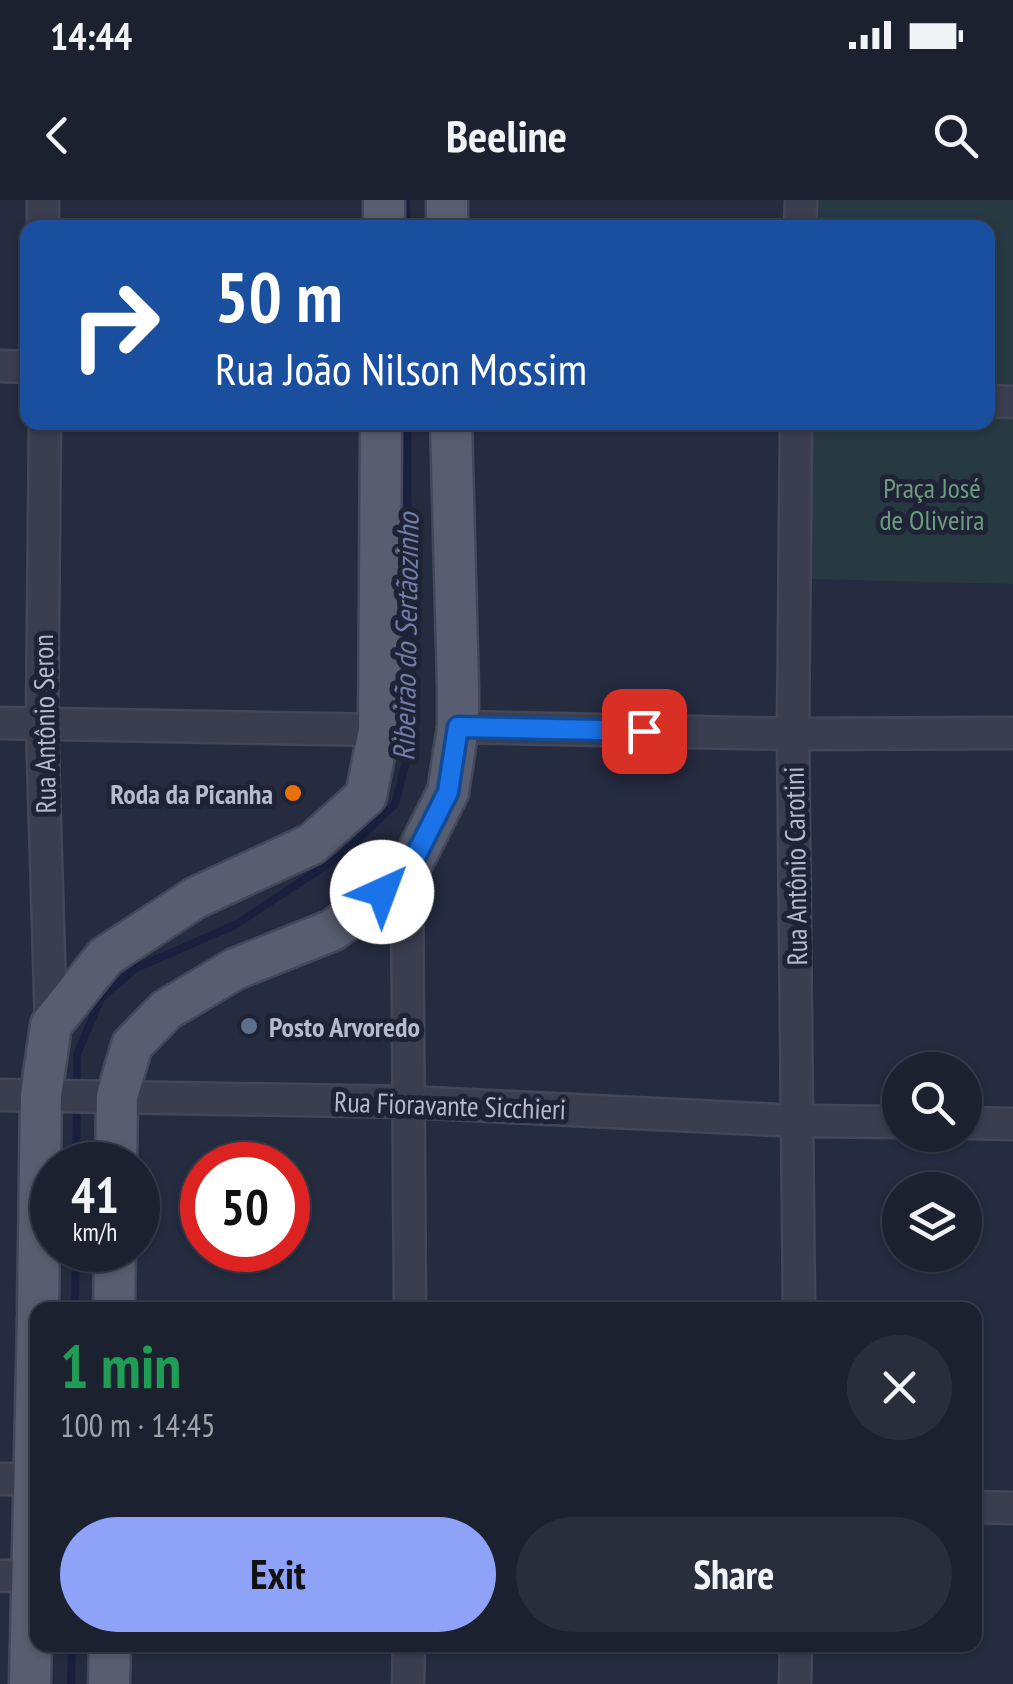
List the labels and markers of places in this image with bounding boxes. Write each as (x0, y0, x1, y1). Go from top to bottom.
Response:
pin (602, 689, 687, 774)
place label: Roda da Picanha (110, 775, 273, 812)
marker: Roda da Picanha (282, 782, 304, 804)
place label: Posto Arvoredo (269, 1008, 420, 1045)
marker: Posto Arvoredo (238, 1015, 260, 1037)

